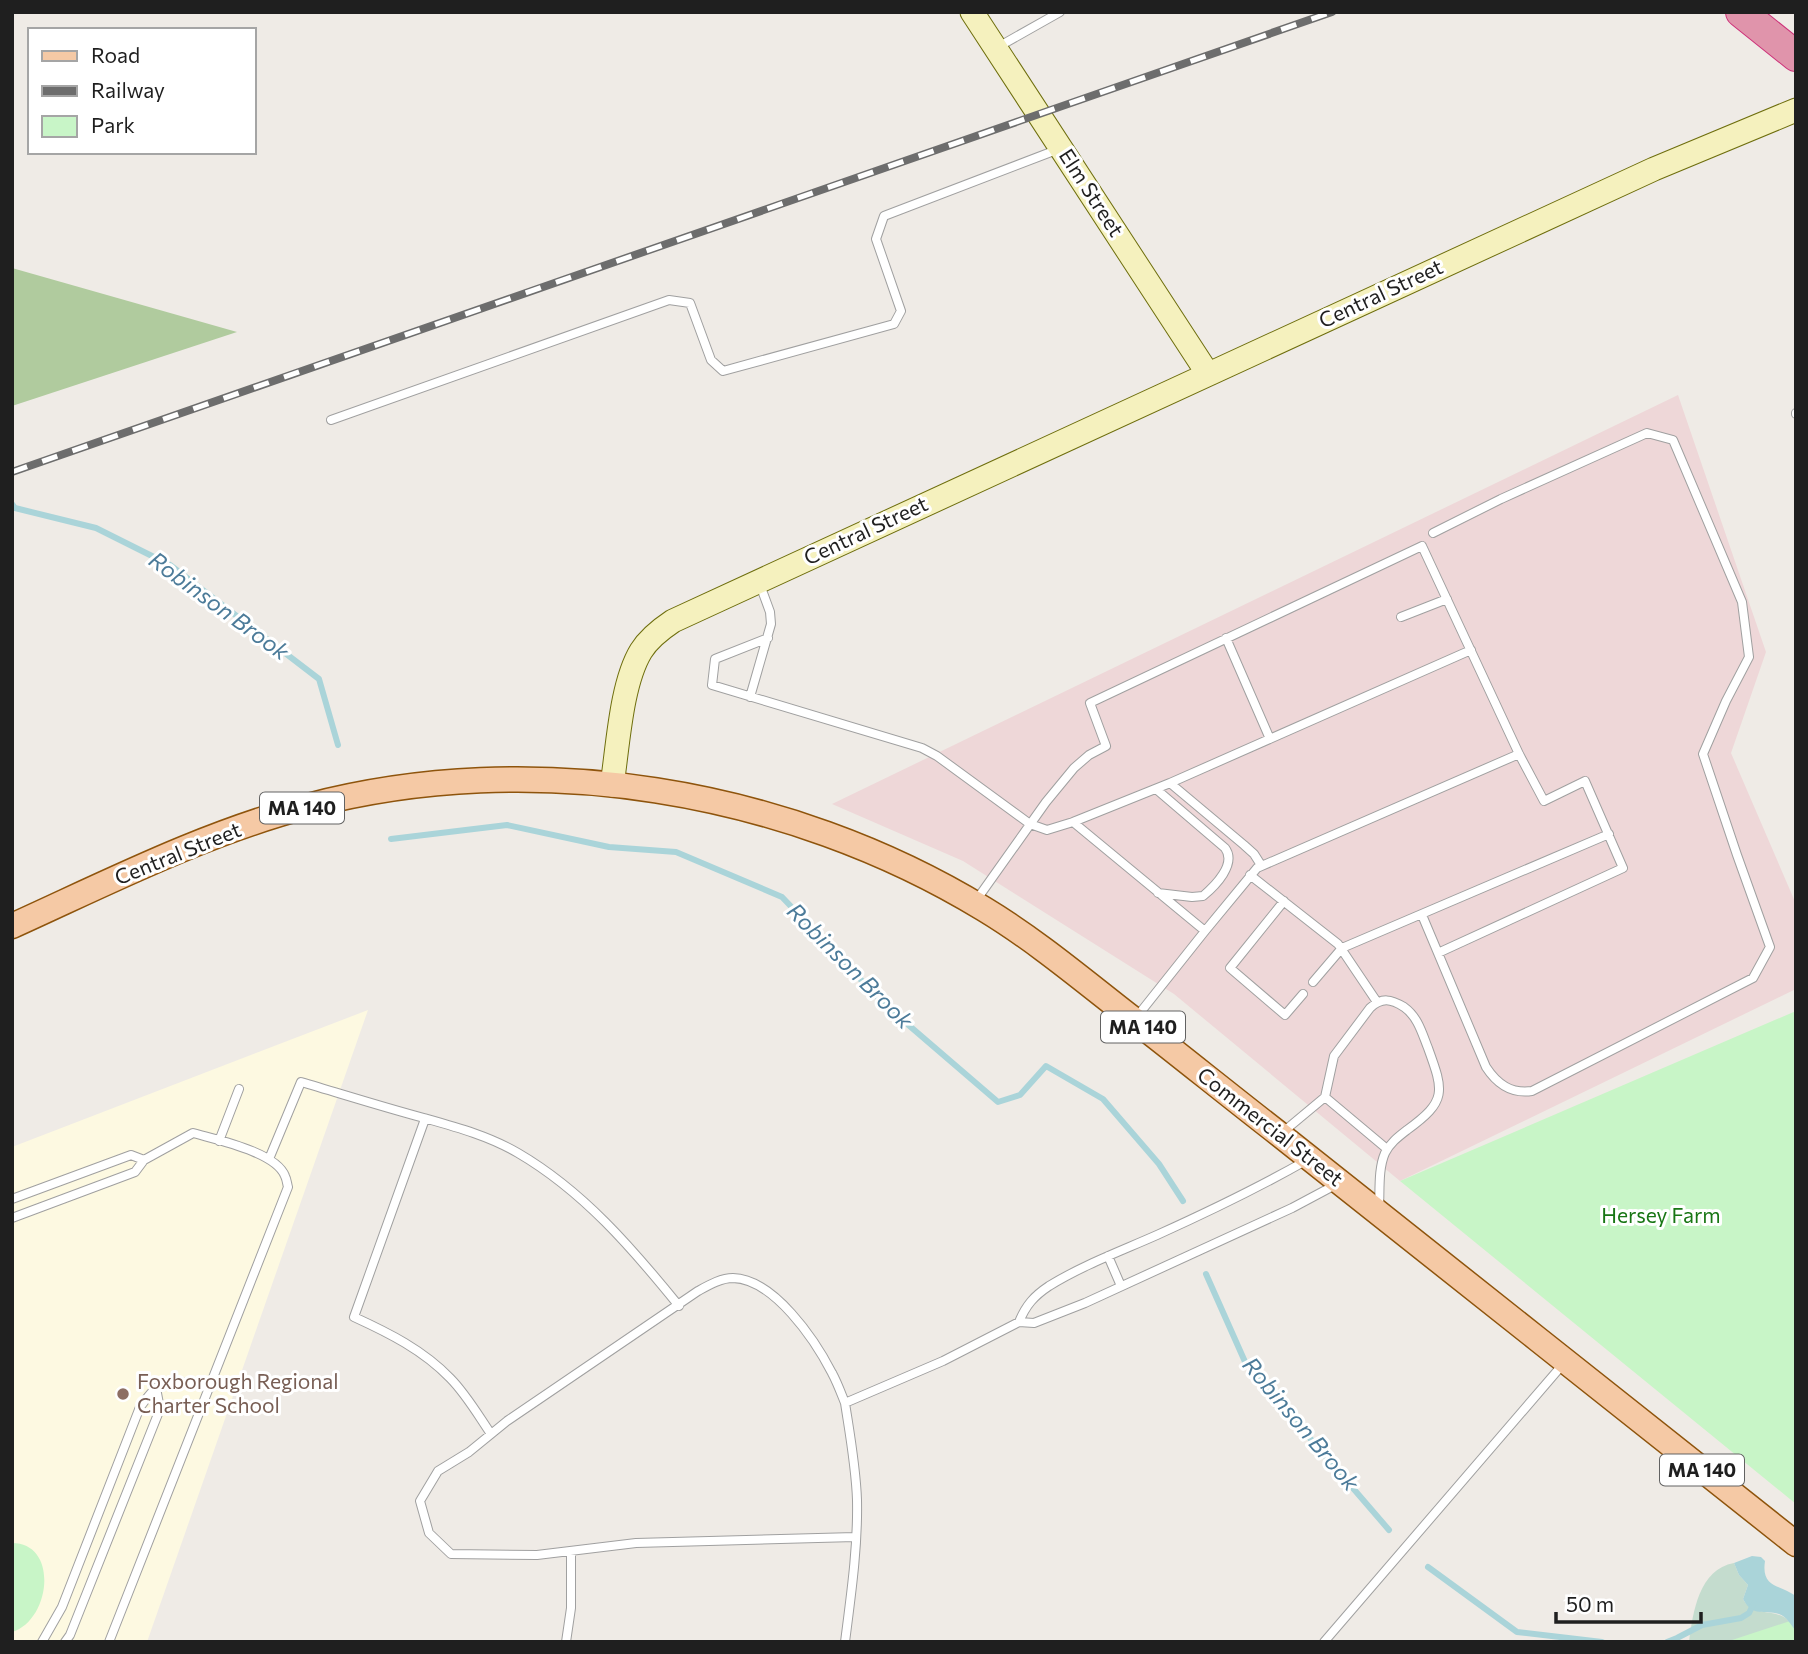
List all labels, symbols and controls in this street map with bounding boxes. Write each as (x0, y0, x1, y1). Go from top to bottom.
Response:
legend (28, 28, 256, 154)
text: Road (91, 42, 140, 67)
text: Railway (91, 77, 165, 102)
text: Park (91, 112, 135, 137)
street label: Elm Street (1055, 144, 1130, 241)
street label: Central Street (1314, 253, 1446, 332)
street label: Central Street (799, 490, 931, 569)
water label: Robinson Brook (144, 545, 296, 666)
road number: MA 140 (260, 792, 344, 824)
street label: Central Street (111, 816, 244, 889)
water label: Robinson Brook (782, 897, 920, 1034)
road number: MA 140 (1101, 1012, 1185, 1042)
street label: Commercial Street (1193, 1061, 1349, 1191)
park label: Hersey Farm (1601, 1202, 1721, 1227)
water label: Robinson Brook (1238, 1351, 1366, 1497)
place label: Foxborough Regional Charter School (137, 1368, 339, 1417)
marker: Foxborough Regional Charter School (115, 1386, 131, 1402)
road number: MA 140 (1660, 1454, 1744, 1486)
scale bar (1556, 1580, 1701, 1624)
text: 50 m (1566, 1591, 1614, 1616)

